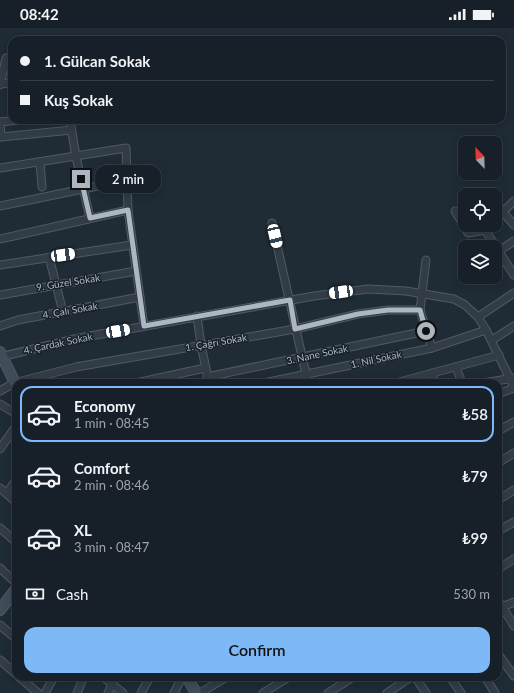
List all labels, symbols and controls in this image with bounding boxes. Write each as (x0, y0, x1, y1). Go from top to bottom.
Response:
text: 08:42 (20, 5, 59, 23)
text: 1. Gülcan Sokak (44, 52, 150, 70)
text: Kuş Sokak (44, 91, 113, 109)
north arrow (458, 136, 502, 180)
map controls (458, 136, 502, 284)
callout: 2 min (95, 165, 161, 193)
route end (72, 170, 90, 188)
text: 2 min (112, 171, 144, 187)
button: locate (458, 188, 502, 232)
car (266, 223, 284, 249)
button: layers (458, 240, 502, 284)
car (50, 247, 76, 263)
street label: 9. Güzel Sokak (35, 271, 102, 293)
car (328, 284, 354, 300)
street label: 4. Çalı Sokak (41, 299, 99, 321)
route start (417, 322, 435, 340)
car (105, 323, 131, 339)
street label: 4. Çardak Sokak (22, 330, 94, 356)
street label: 1. Çağrı Sokak (184, 331, 249, 353)
street label: 3. Nane Sokak (285, 341, 350, 366)
street label: 1. Nil Sokak (349, 348, 403, 370)
icon: car (26, 396, 62, 432)
text: Economy (74, 397, 135, 415)
text: ₺58 (462, 405, 488, 423)
text: 1 min · 08:45 (74, 415, 149, 431)
icon: car (26, 458, 62, 494)
text: Comfort (74, 459, 130, 477)
text: ₺79 (462, 467, 488, 485)
text: 2 min · 08:46 (74, 477, 149, 493)
icon: car (26, 520, 62, 556)
text: XL (74, 521, 92, 539)
text: ₺99 (462, 529, 488, 547)
text: 3 min · 08:47 (74, 539, 149, 555)
icon: cash (24, 583, 46, 605)
text: Cash (56, 585, 88, 603)
text: 530 m (453, 586, 490, 602)
button: Confirm (24, 627, 490, 673)

